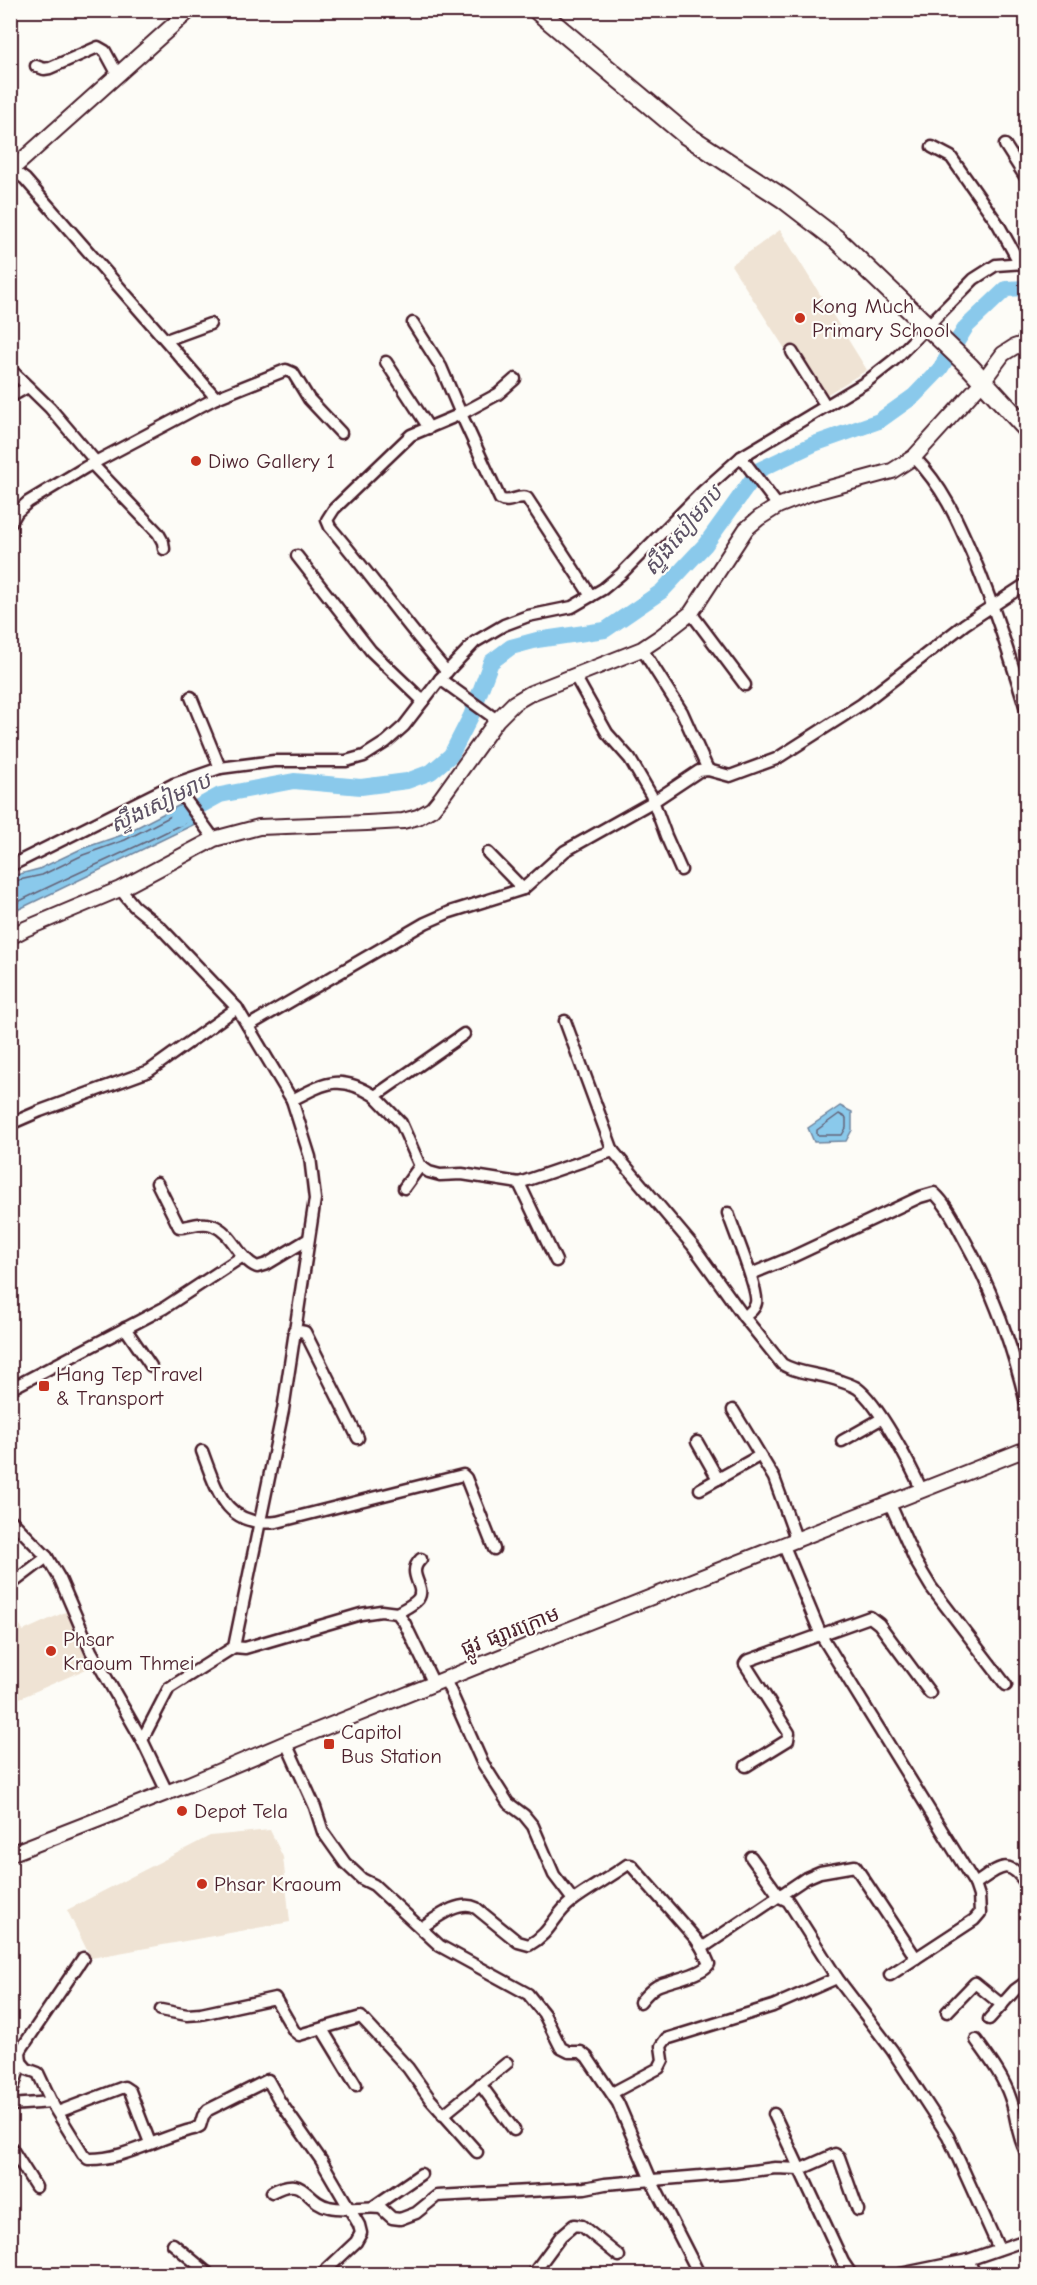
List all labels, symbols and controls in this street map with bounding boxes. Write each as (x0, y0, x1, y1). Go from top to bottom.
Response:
place label: Kong Much Primary School (812, 294, 950, 342)
marker: Kong Much Primary School (793, 311, 807, 325)
place label: Diwo Gallery 1 (208, 449, 335, 473)
marker: Diwo Gallery 1 (189, 454, 203, 468)
water label: ស្ទឹងសៀមរាប (636, 478, 729, 581)
water label: ស្ទឹងសៀមរាប (105, 765, 217, 839)
place label: Hang Tep Travel & Transport (56, 1362, 203, 1410)
marker: Hang Tep Travel & Transport (37, 1379, 51, 1393)
street label: ផ្លូវ ផ្សារក្រោម (457, 1601, 565, 1668)
place label: Phsar Kraoum Thmei (63, 1627, 195, 1675)
marker: Phsar Kraoum Thmei (44, 1644, 58, 1658)
place label: Capitol Bus Station (341, 1720, 442, 1768)
marker: Capitol Bus Station (322, 1737, 336, 1751)
place label: Depot Tela (194, 1799, 288, 1823)
marker: Depot Tela (175, 1804, 189, 1818)
place label: Phsar Kraoum (214, 1872, 342, 1896)
marker: Phsar Kraoum (195, 1877, 209, 1891)

